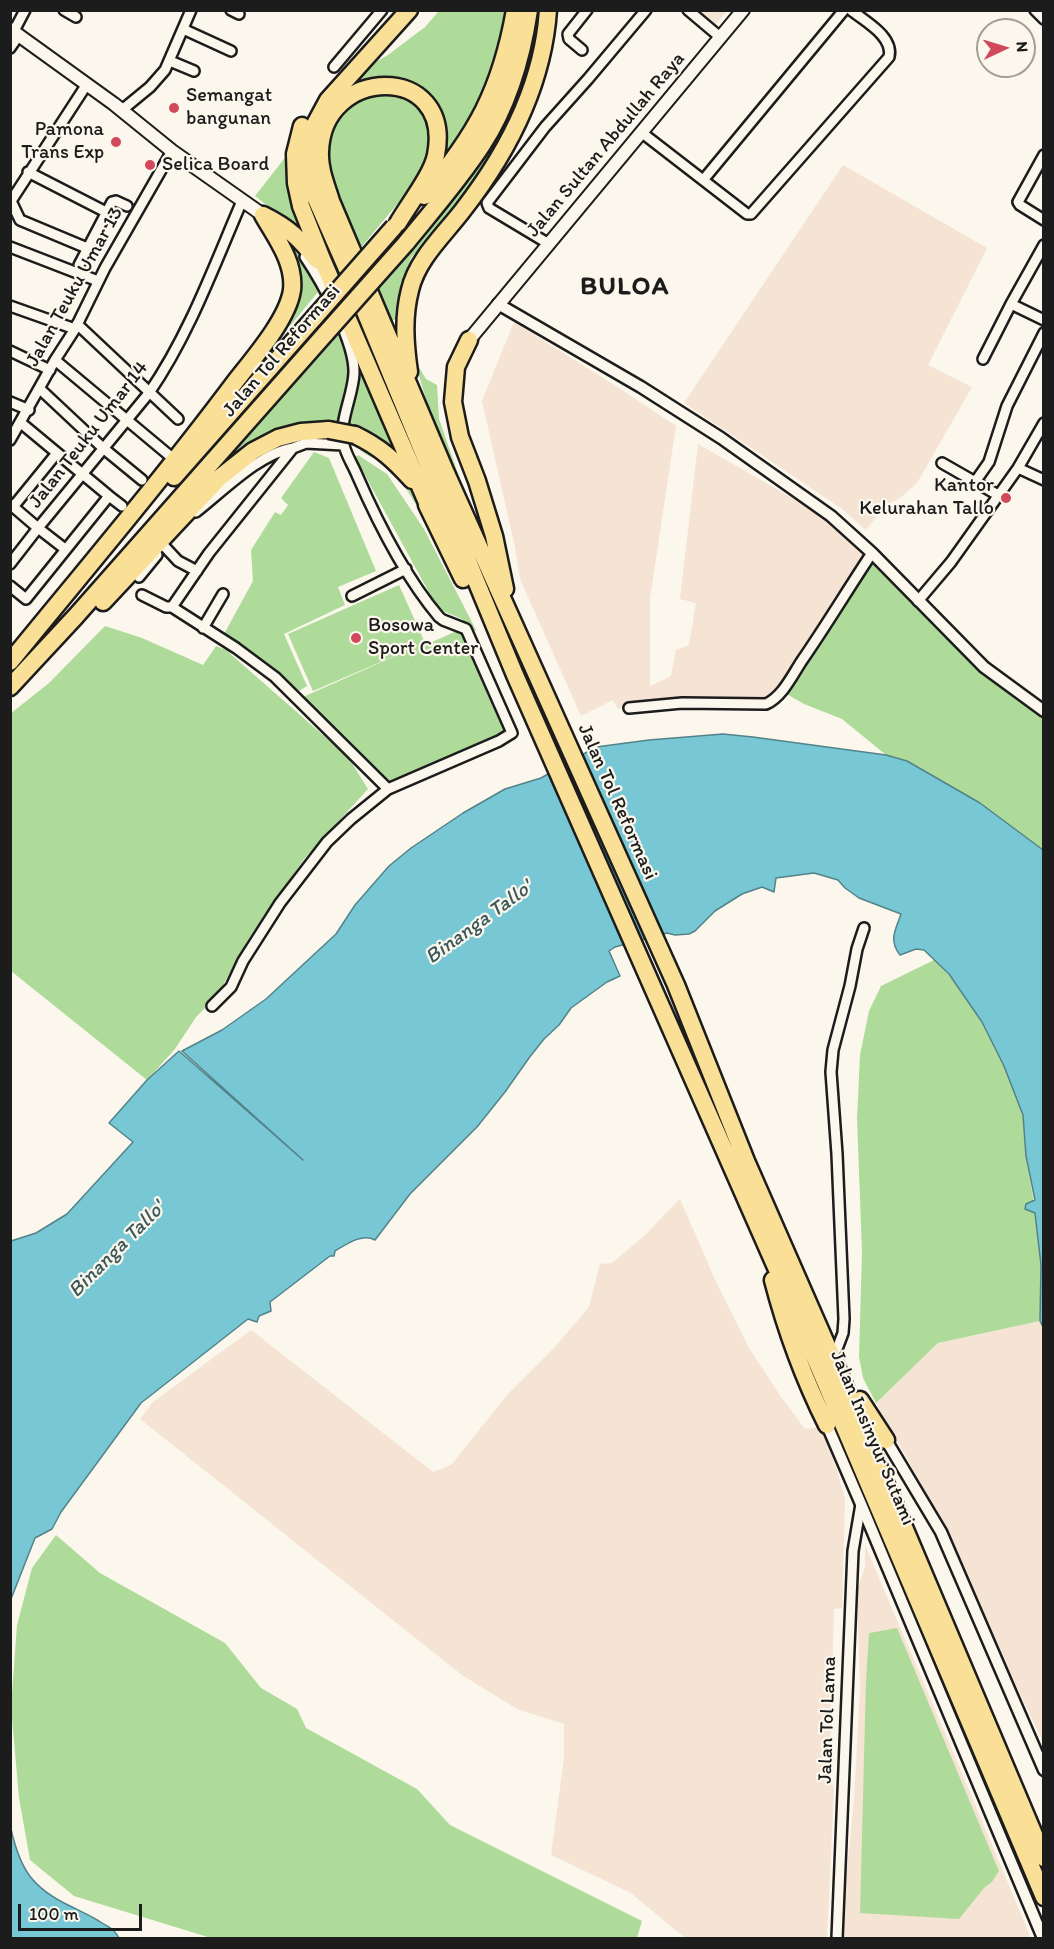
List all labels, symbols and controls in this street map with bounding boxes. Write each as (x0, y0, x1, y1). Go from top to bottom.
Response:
north arrow (976, 18, 1036, 78)
text: N (1013, 41, 1032, 53)
street label: Jalan Sultan Abdullah Raya (522, 48, 690, 242)
place label: Semangat bangunan (186, 84, 272, 131)
marker: Semangat bangunan (167, 101, 181, 115)
place label: Pamona Trans Exp (21, 118, 104, 165)
marker: Pamona Trans Exp (109, 135, 123, 149)
place label: Selica Board (162, 153, 269, 177)
marker: Selica Board (143, 158, 157, 172)
street label: Jalan Teuku Umar 13 (21, 203, 129, 371)
district label: BULOA (580, 271, 670, 303)
street label: Jalan Tol Reformasi (218, 280, 346, 422)
street label: Jalan Teuku Umar 14 (24, 357, 154, 513)
place label: Kantor Kelurahan Tallo (859, 474, 994, 521)
marker: Kantor Kelurahan Tallo (999, 491, 1013, 505)
place label: Bosowa Sport Center (368, 614, 478, 661)
marker: Bosowa Sport Center (349, 631, 363, 645)
street label: Jalan Tol Reformasi (572, 720, 662, 884)
water label: Binanga Tallo' (421, 876, 537, 970)
water label: Binanga Tallo' (64, 1197, 170, 1303)
street label: Jalan Insinyur Sutami (824, 1347, 920, 1529)
street label: Jalan Tol Lama (814, 1656, 842, 1784)
scale bar (21, 1892, 146, 1930)
text: 100 m (29, 1903, 79, 1925)

